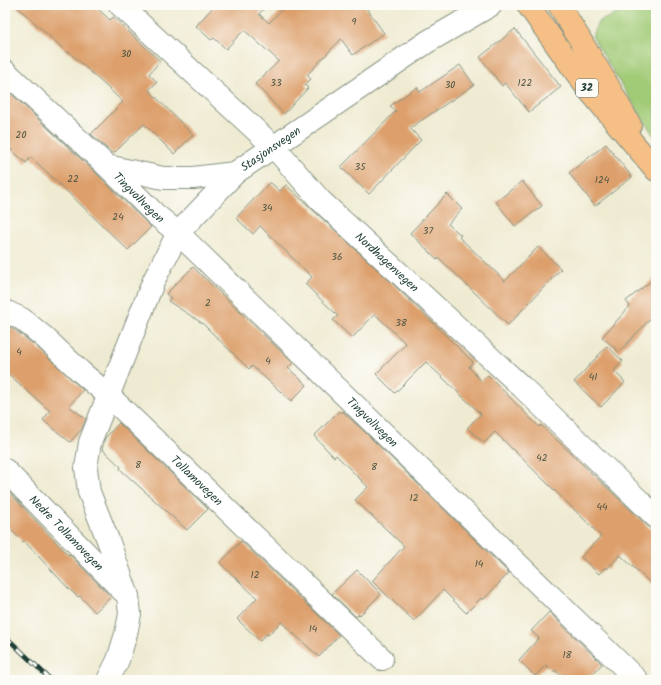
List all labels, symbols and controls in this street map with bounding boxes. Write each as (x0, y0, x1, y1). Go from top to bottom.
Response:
house number: 9 (352, 14, 357, 30)
house number: 30 (121, 46, 131, 62)
house number: 33 (270, 75, 282, 91)
house number: 122 (518, 75, 533, 91)
house number: 30 (445, 77, 455, 93)
road number: 32 (576, 79, 598, 97)
street label: Stasjonsvegen (236, 121, 305, 176)
house number: 20 (16, 127, 26, 143)
house number: 35 (354, 159, 366, 175)
street label: Tingvollvegen (109, 168, 169, 228)
house number: 22 (67, 171, 79, 187)
house number: 124 (595, 172, 610, 188)
house number: 34 (261, 200, 273, 216)
house number: 24 (112, 209, 124, 225)
house number: 37 (423, 223, 434, 239)
street label: Nordhagenvegen (351, 228, 423, 297)
house number: 36 (331, 249, 343, 265)
house number: 2 (205, 295, 211, 311)
house number: 38 (395, 315, 408, 331)
house number: 4 (16, 344, 22, 360)
house number: 4 (265, 353, 271, 369)
house number: 41 (589, 369, 597, 385)
street label: Tingvollvegen (342, 393, 403, 452)
house number: 42 (536, 450, 548, 466)
street label: Tollamovegen (166, 451, 227, 510)
house number: 8 (135, 457, 142, 473)
house number: 8 (371, 459, 378, 475)
house number: 12 (410, 490, 419, 506)
street label: Nedre Tollamovegen (25, 491, 108, 575)
house number: 44 (596, 499, 608, 515)
house number: 14 (475, 556, 484, 572)
house number: 12 (251, 567, 260, 583)
house number: 14 (309, 621, 318, 637)
house number: 18 (562, 647, 573, 663)

